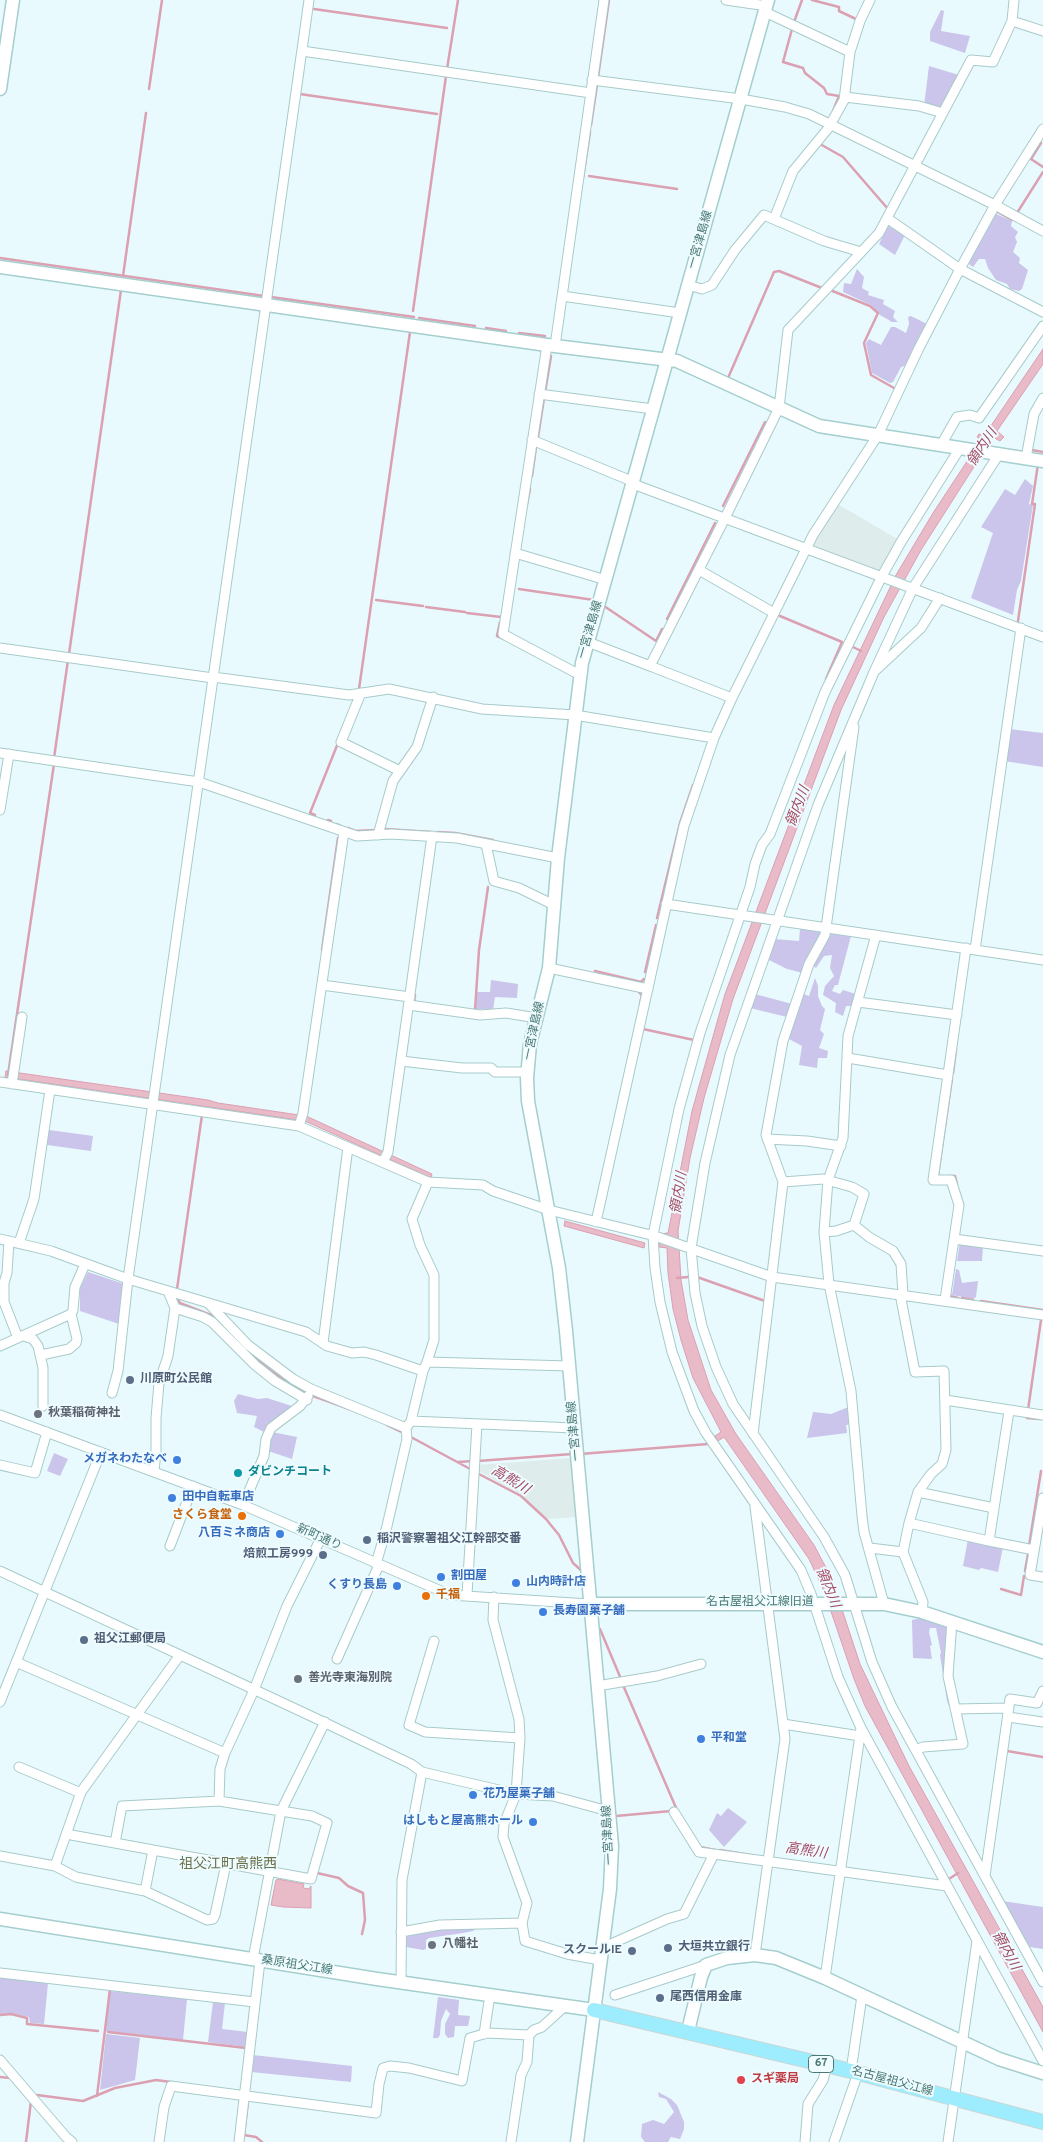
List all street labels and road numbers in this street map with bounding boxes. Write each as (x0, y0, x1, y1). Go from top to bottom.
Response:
street label: 一宮津島線 (686, 209, 716, 271)
street label: 一宮津島線 (576, 599, 606, 661)
street label: 一宮津島線 (522, 1000, 548, 1062)
street label: 一宮津島線 (565, 1400, 585, 1462)
street label: 新町通り (294, 1522, 344, 1554)
street label: 名古屋祖父江線旧道 (706, 1596, 814, 1610)
street label: 一宮津島線 (600, 1805, 618, 1865)
street label: 桑原祖父江線 (260, 1953, 334, 1979)
road number: 67 (808, 2056, 834, 2072)
street label: 名古屋祖父江線 (850, 2064, 934, 2100)

